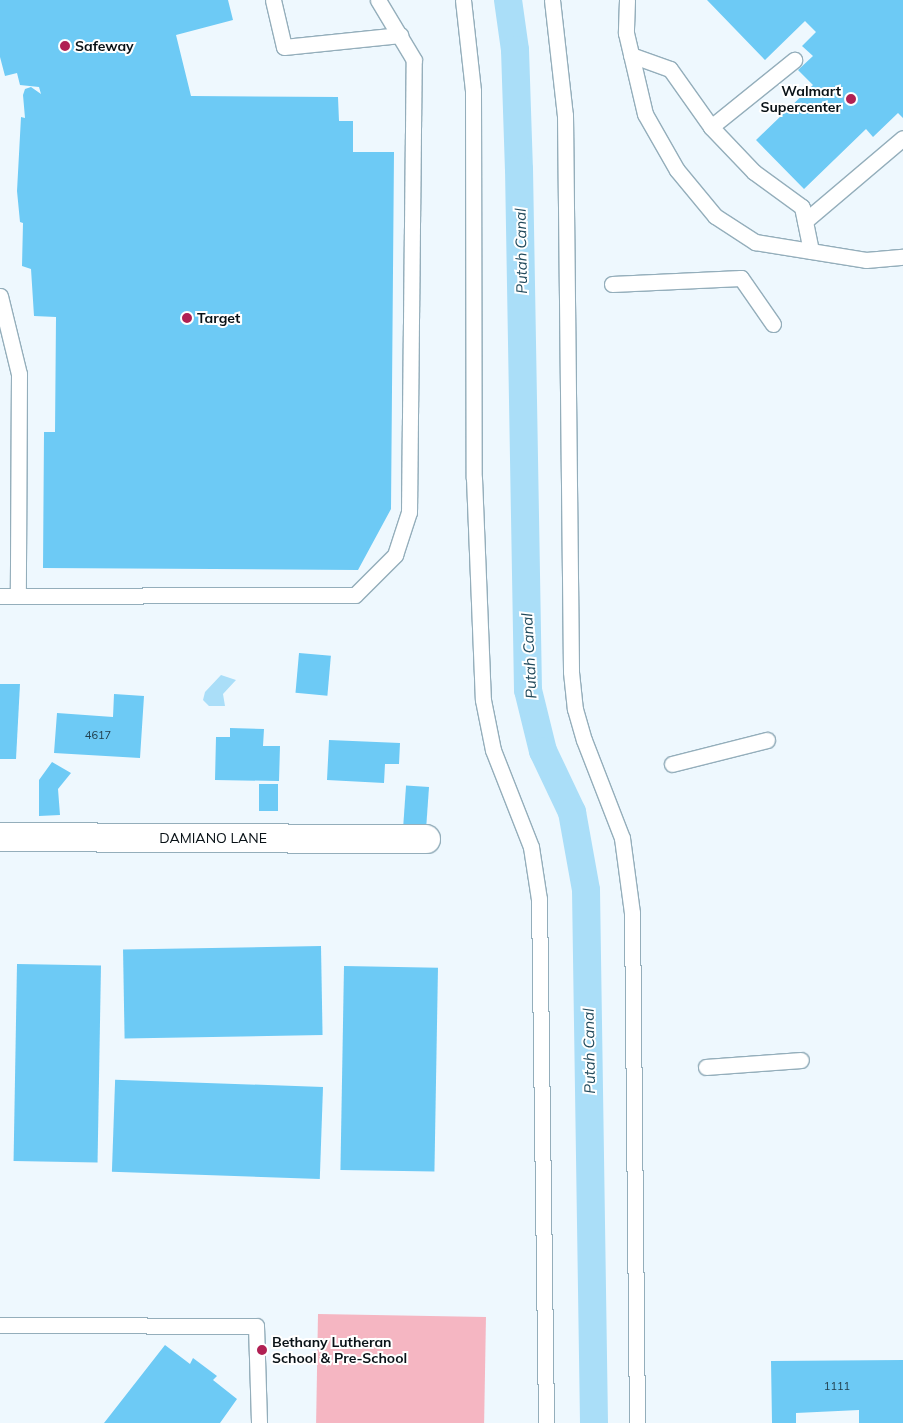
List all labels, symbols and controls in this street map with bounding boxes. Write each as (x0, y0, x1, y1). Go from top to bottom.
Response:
place label: Safeway (75, 38, 134, 54)
marker: Safeway (59, 40, 71, 52)
place label: Walmart Supercenter (760, 83, 841, 115)
marker: Walmart Supercenter (845, 93, 857, 105)
water label: Putah Canal (511, 208, 531, 294)
place label: Target (197, 310, 240, 326)
marker: Target (181, 312, 193, 324)
water label: Putah Canal (518, 613, 540, 699)
house number: 4617 (85, 728, 111, 742)
street label: DAMIANO LANE (159, 830, 267, 846)
water label: Putah Canal (579, 1008, 599, 1094)
place label: Bethany Lutheran School & Pre-School (272, 1334, 407, 1366)
marker: Bethany Lutheran School & Pre-School (256, 1344, 268, 1356)
house number: 1111 (824, 1379, 850, 1393)

